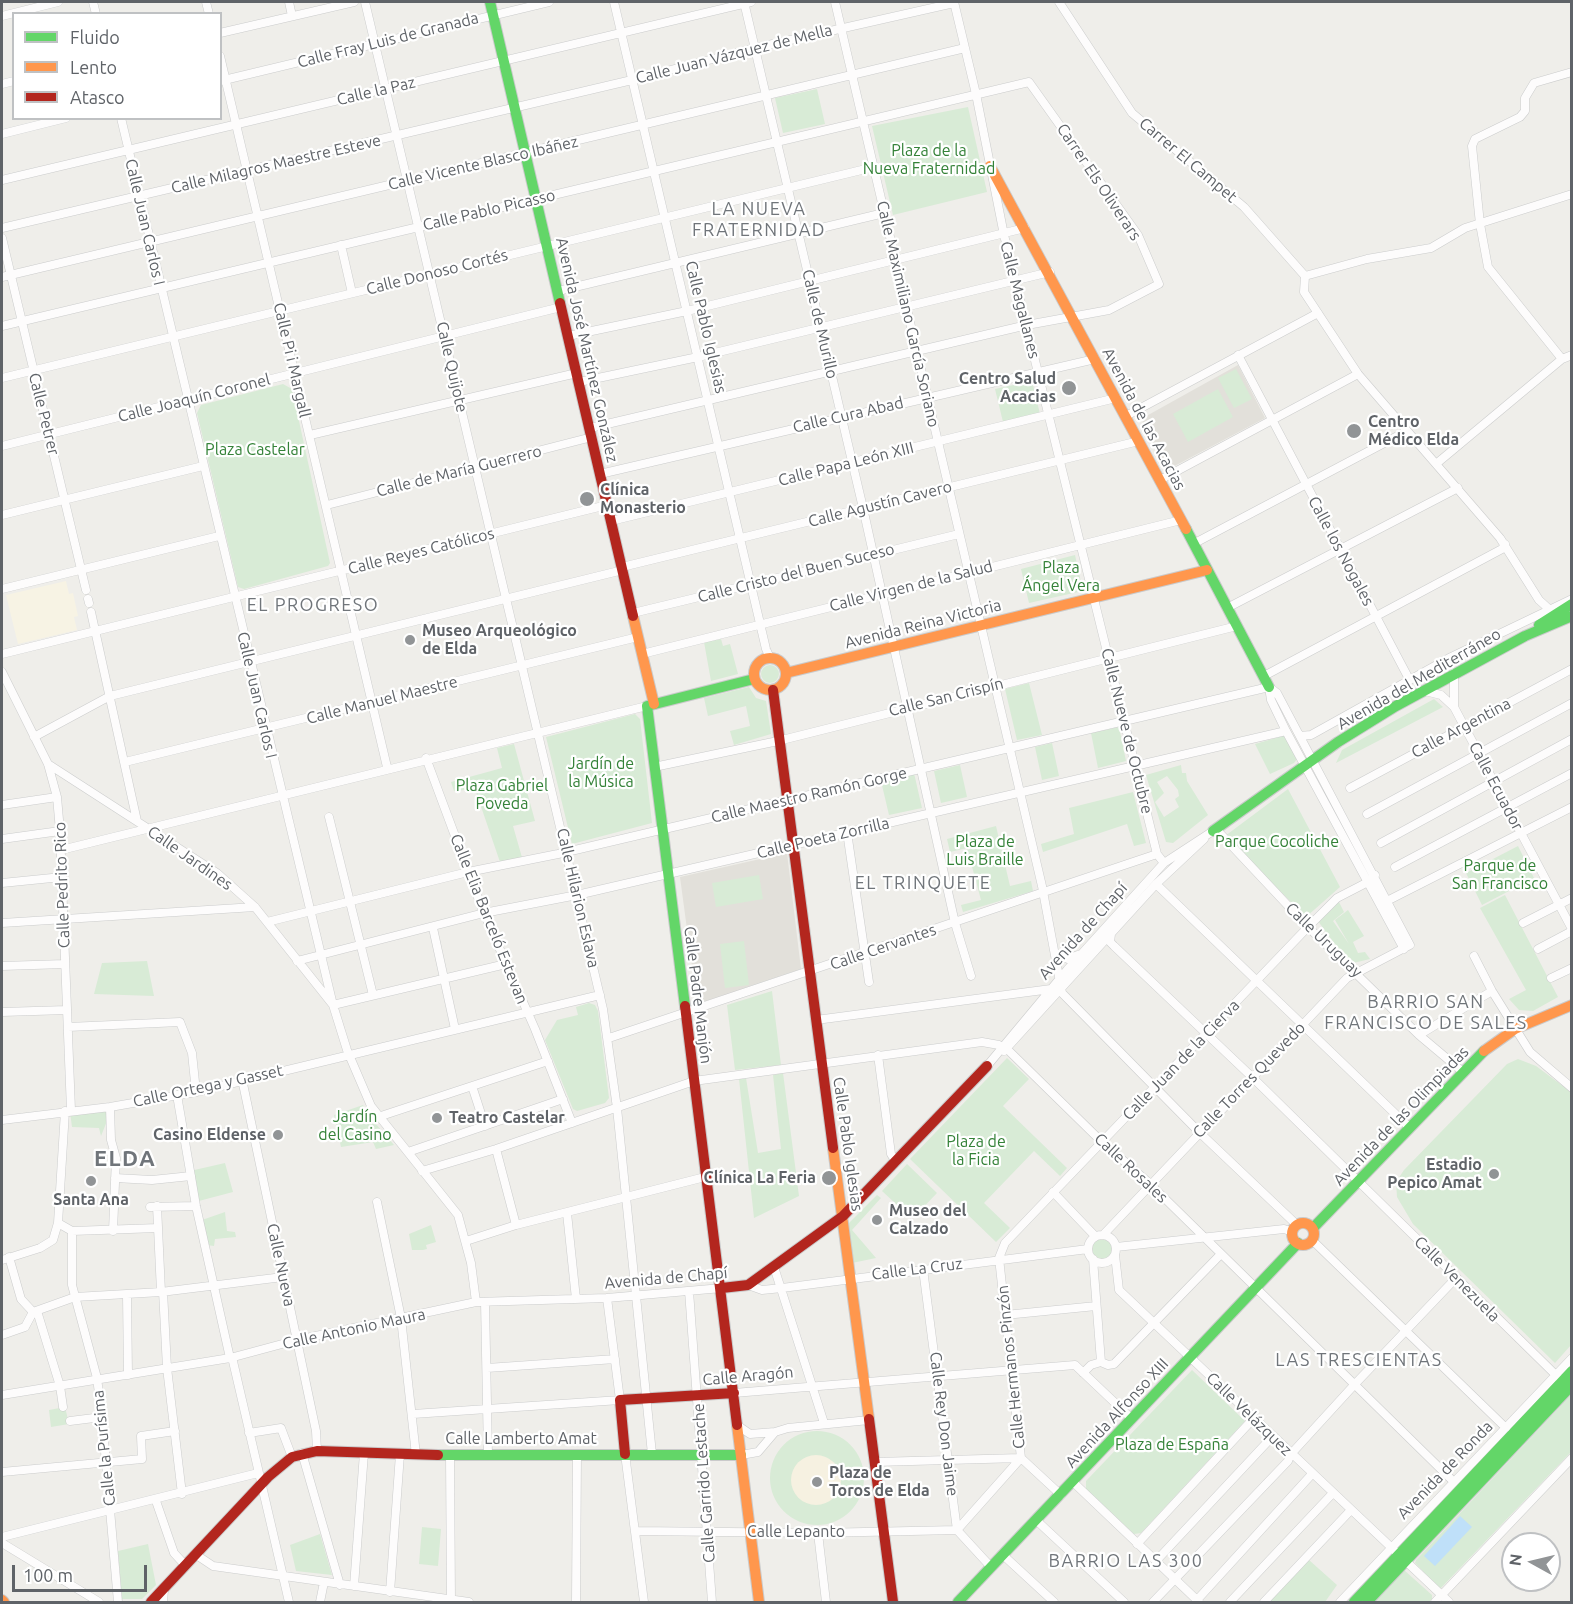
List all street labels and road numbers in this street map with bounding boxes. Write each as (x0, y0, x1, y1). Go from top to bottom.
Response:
street label: Calle Fray Luis de Granada (295, 8, 481, 72)
street label: Calle Juan Vázquez de Mella (634, 20, 834, 88)
street label: Calle la Paz (335, 73, 417, 109)
street label: Carrer El Campet (1135, 113, 1241, 207)
street label: Carrer Els Oliverars (1053, 120, 1145, 244)
street label: Calle Milagros Maestre Esteve (169, 130, 383, 198)
street label: Calle Vicente Blasco Ibáñez (386, 132, 580, 194)
street label: Calle Juan Carlos I (121, 157, 169, 287)
street label: Calle Pablo Picasso (421, 185, 557, 235)
street label: Calle Maximiliano García Soriano (873, 199, 943, 429)
street label: Avenida José Martínez González (552, 236, 622, 464)
street label: Calle Magallanes (996, 239, 1044, 361)
street label: Calle Donoso Cortés (364, 245, 510, 299)
street label: Calle Pablo Iglesias (681, 259, 731, 395)
street label: Calle de Murillo (798, 268, 842, 380)
street label: Calle Pi i Margall (269, 301, 315, 419)
street label: Calle Quijote (432, 320, 472, 414)
street label: Avenida de las Acacias (1098, 345, 1190, 493)
street label: Calle Joaquín Coronel (116, 370, 272, 426)
street label: Calle Petrer (24, 371, 64, 457)
street label: Calle Cura Abad (791, 393, 905, 437)
street label: Calle Papa León XIII (776, 438, 916, 490)
street label: Calle de María Guerrero (374, 441, 544, 501)
street label: Calle Agustín Cavero (806, 477, 954, 531)
street label: Calle los Nogales (1304, 493, 1378, 609)
street label: Calle Reyes Católicos (346, 524, 496, 578)
street label: Calle Cristo del Buen Suceso (696, 539, 896, 607)
street label: Calle Virgen de la Salud (827, 556, 995, 616)
street label: Avenida Reina Victoria (843, 595, 1003, 653)
street label: Avenida del Mediterráneo (1334, 624, 1504, 734)
street label: Calle Juan Carlos I (233, 630, 281, 760)
street label: Calle Nueve de Octubre (1097, 646, 1157, 816)
street label: Calle Manuel Maestre (304, 672, 460, 728)
street label: Calle San Crispín (887, 673, 1005, 721)
street label: Calle Argentina (1408, 694, 1514, 762)
street label: Calle Ecuador (1465, 738, 1527, 834)
street label: Calle Maestro Ramón Gorge (709, 763, 909, 827)
street label: Calle Poeta Zorrilla (755, 813, 891, 863)
street label: Calle Pedrito Rico (50, 822, 74, 948)
street label: Calle Jardines (144, 822, 236, 894)
street label: Calle Hilarion Eslava (553, 826, 603, 970)
street label: Calle Elia Barceló Estevan (446, 831, 532, 1007)
street label: Avenida de Chapí (1035, 879, 1131, 983)
street label: Calle Uruguay (1282, 899, 1366, 981)
street label: Calle Cervantes (827, 920, 939, 974)
street label: Calle Padre Manjón (680, 925, 716, 1065)
street label: Calle Juan de la Cierva (1119, 996, 1243, 1124)
street label: Calle Torres Quevedo (1189, 1018, 1309, 1142)
street label: Avenida de las Olimpiadas (1329, 1042, 1473, 1190)
street label: Calle Ortega y Gasset (131, 1061, 285, 1111)
street label: Calle Pablo Iglesias (829, 1076, 867, 1212)
street label: Calle Rosales (1090, 1129, 1172, 1207)
street label: Calle Nueva (263, 1222, 299, 1308)
street label: Calle Venezuela (1410, 1232, 1504, 1326)
street label: Calle La Cruz (870, 1254, 964, 1284)
street label: Avenida de Chapí (604, 1263, 728, 1293)
street label: Calle Hermanos Pinzón (993, 1284, 1029, 1450)
street label: Calle Antonio Maura (281, 1304, 427, 1354)
street label: Calle Rey Don Jaime (926, 1351, 962, 1497)
street label: Avenida Alfonso XIII (1061, 1354, 1173, 1472)
street label: Calle Aragón (702, 1362, 794, 1390)
street label: Calle Velázquez (1202, 1368, 1296, 1460)
street label: Calle la Purísima (88, 1389, 120, 1507)
street label: Calle Garrido Lestache (689, 1403, 719, 1563)
street label: Avenida de Ronda (1393, 1417, 1497, 1523)
street label: Calle Lamberto Amat (445, 1429, 597, 1449)
street label: Calle Lepanto (747, 1522, 845, 1542)

